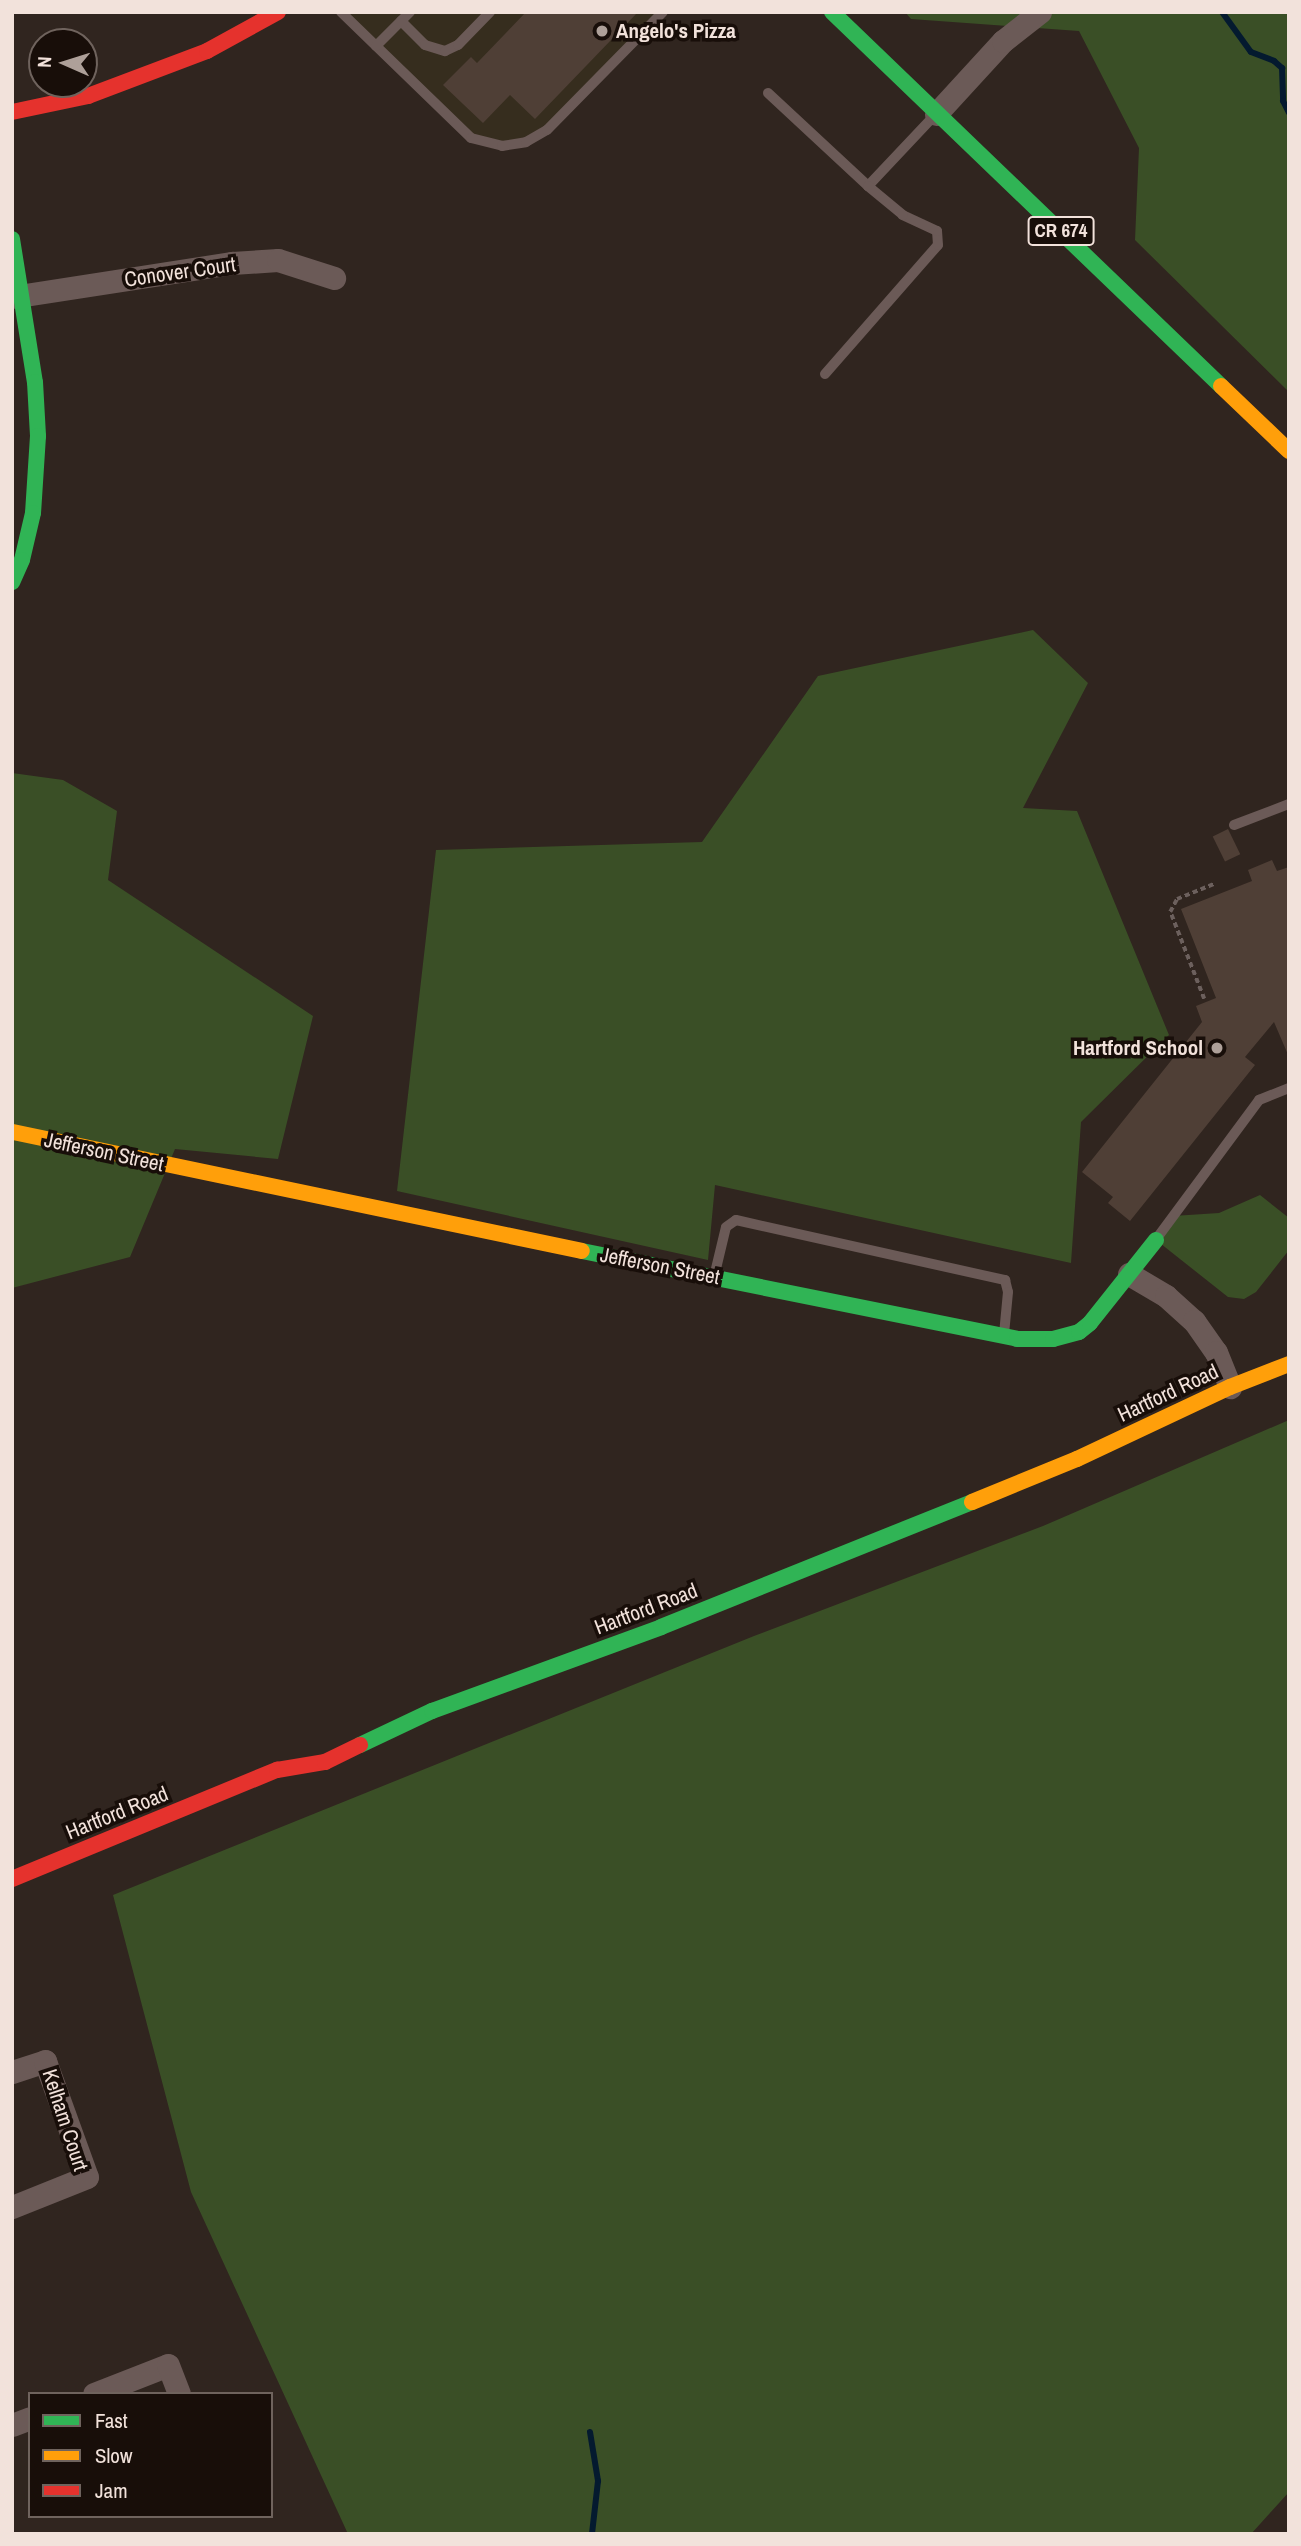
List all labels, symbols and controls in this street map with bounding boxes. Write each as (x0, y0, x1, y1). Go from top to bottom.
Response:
place label: Angelo's Pizza (616, 18, 736, 44)
marker: Angelo's Pizza (594, 23, 610, 39)
north arrow (28, 28, 98, 98)
text: N (31, 56, 57, 68)
road number: CR 674 (1026, 216, 1096, 246)
street label: Conover Court (123, 252, 237, 292)
place label: Hartford School (1073, 1035, 1203, 1061)
marker: Hartford School (1209, 1040, 1225, 1056)
street label: Jefferson Street (42, 1127, 166, 1177)
street label: Jefferson Street (598, 1242, 722, 1290)
street label: Hartford Road (1114, 1359, 1222, 1427)
street label: Hartford Road (591, 1578, 701, 1640)
street label: Hartford Road (62, 1781, 172, 1845)
street label: Kelham Court (37, 2066, 93, 2174)
legend (28, 2392, 273, 2518)
text: Fast (95, 2406, 128, 2435)
text: Slow (95, 2441, 132, 2470)
text: Jam (95, 2476, 128, 2505)

